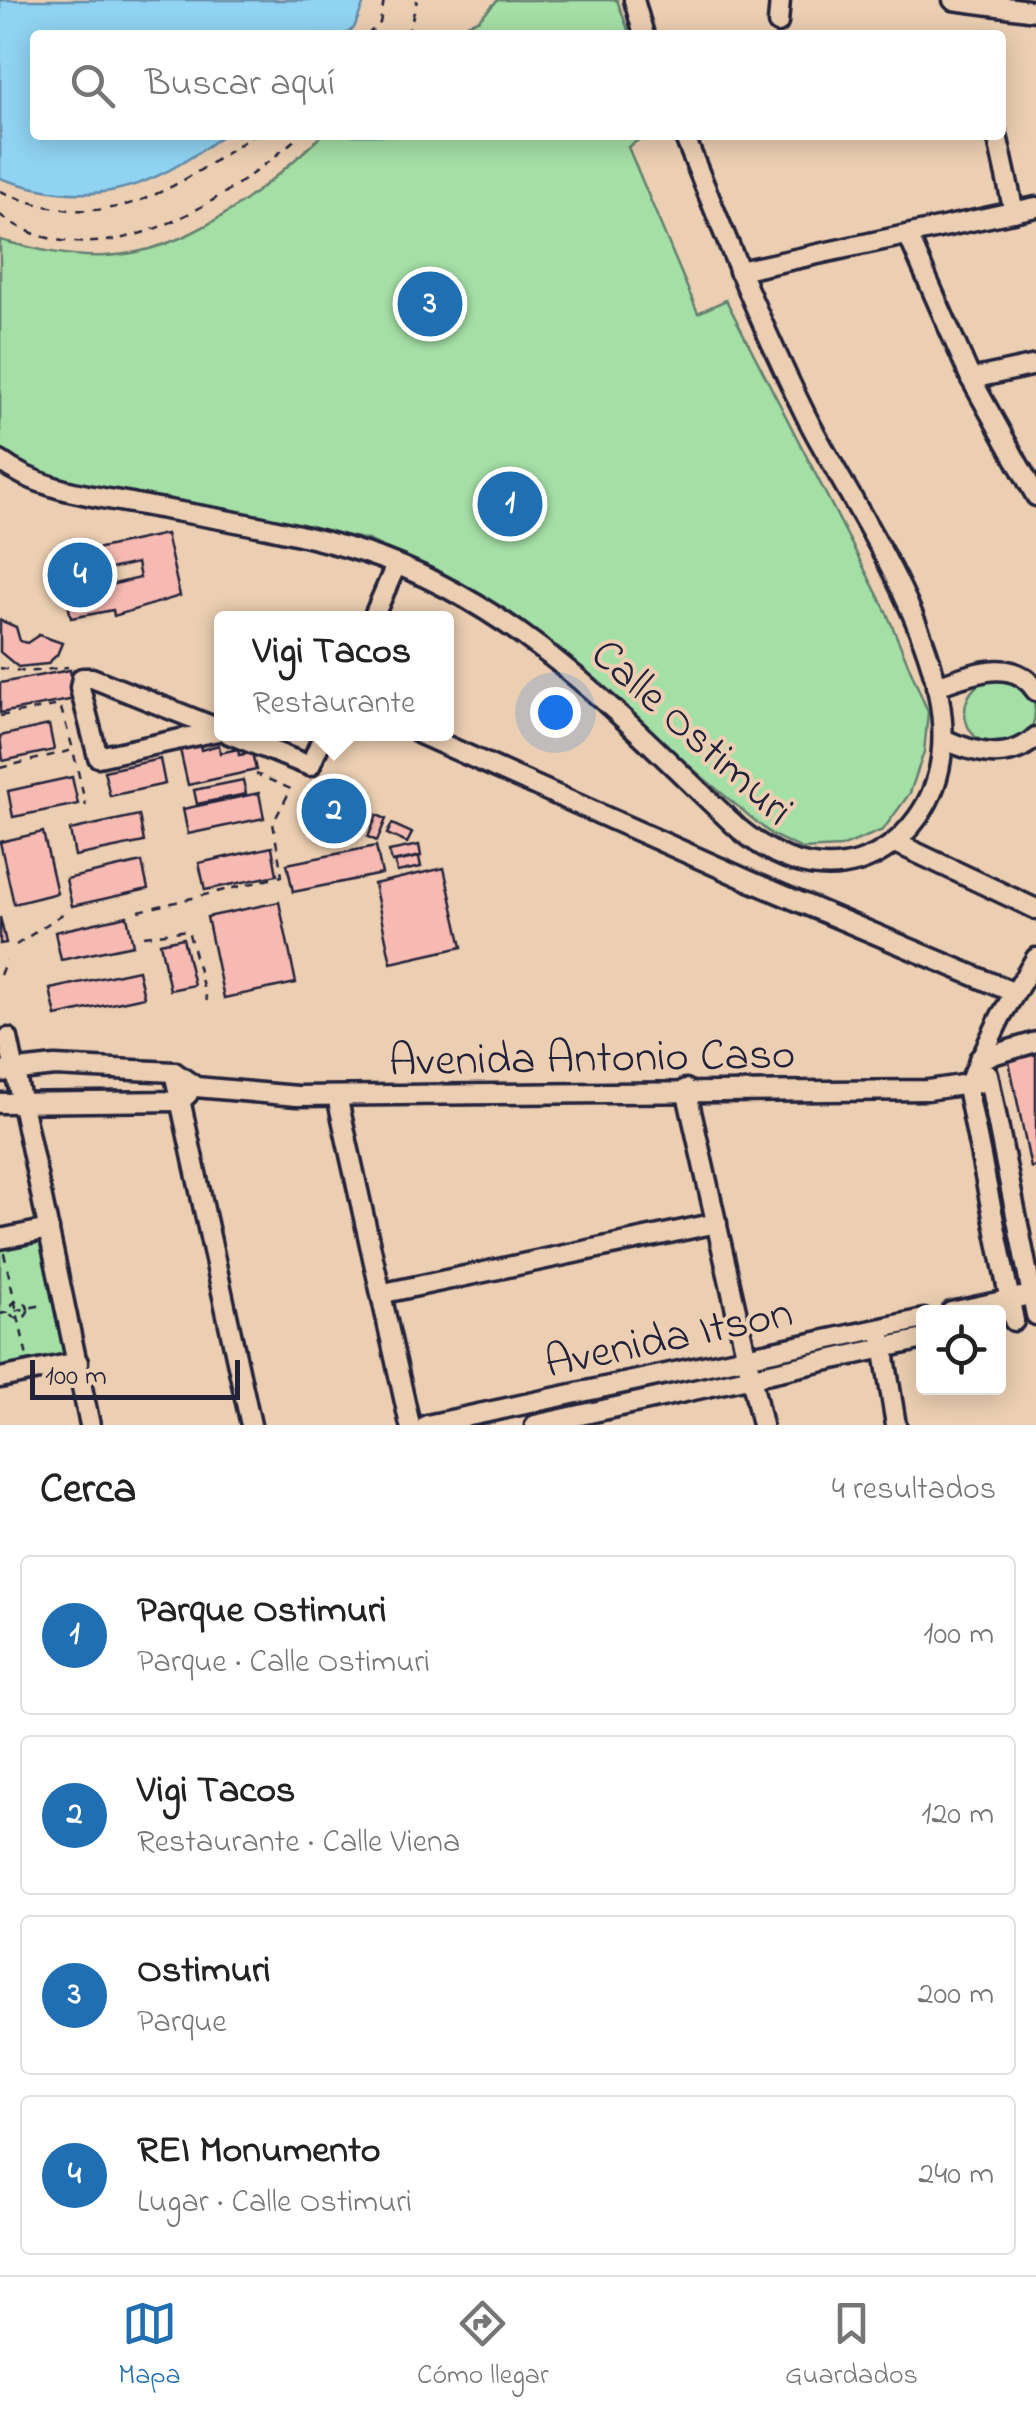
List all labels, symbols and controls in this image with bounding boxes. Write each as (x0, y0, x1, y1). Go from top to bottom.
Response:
search box (30, 30, 1006, 140)
text: Buscar aquí (145, 57, 335, 113)
icon: search (65, 58, 120, 113)
pin: 3 (398, 266, 462, 342)
pin: 1 (478, 466, 542, 542)
pin: 4 (48, 538, 112, 612)
popup (214, 611, 454, 741)
street label: Calle Ostimuri (574, 624, 807, 843)
text: Vigi Tacos (253, 625, 411, 681)
text: Restaurante (253, 681, 415, 728)
your location (530, 687, 581, 738)
pin: 2 (302, 774, 366, 848)
street label: Avenida Antonio Caso (388, 1023, 796, 1097)
street label: Avenida Itson (539, 1281, 799, 1398)
map controls (916, 1305, 1006, 1395)
button: locate (916, 1305, 1006, 1395)
scale bar (30, 1355, 240, 1400)
text: 100 m (45, 1357, 107, 1398)
text: Cerca (40, 1460, 136, 1521)
text: 4 resultados (832, 1467, 996, 1514)
text: Parque Ostimuri (137, 1584, 387, 1640)
text: 1 (69, 1612, 80, 1659)
text: 100 m (923, 1612, 994, 1659)
text: Parque · Calle Ostimuri (137, 1640, 430, 1687)
text: Vigi Tacos (137, 1764, 295, 1820)
text: 2 (67, 1792, 82, 1839)
text: 120 m (921, 1792, 994, 1839)
text: Restaurante · Calle Viena (137, 1820, 460, 1867)
text: Ostimuri (137, 1944, 271, 2000)
text: 3 (68, 1972, 81, 2019)
text: 200 m (918, 1972, 994, 2019)
text: Parque (137, 2000, 227, 2047)
text: REI Monumento (137, 2124, 380, 2180)
text: 4 (68, 2152, 81, 2199)
text: 240 m (918, 2152, 994, 2199)
text: Lugar · Calle Ostimuri (137, 2180, 412, 2227)
tab: Mapa (118, 2296, 181, 2397)
tab: Cómo llegar (417, 2296, 549, 2397)
tab: Guardados (785, 2296, 918, 2397)

